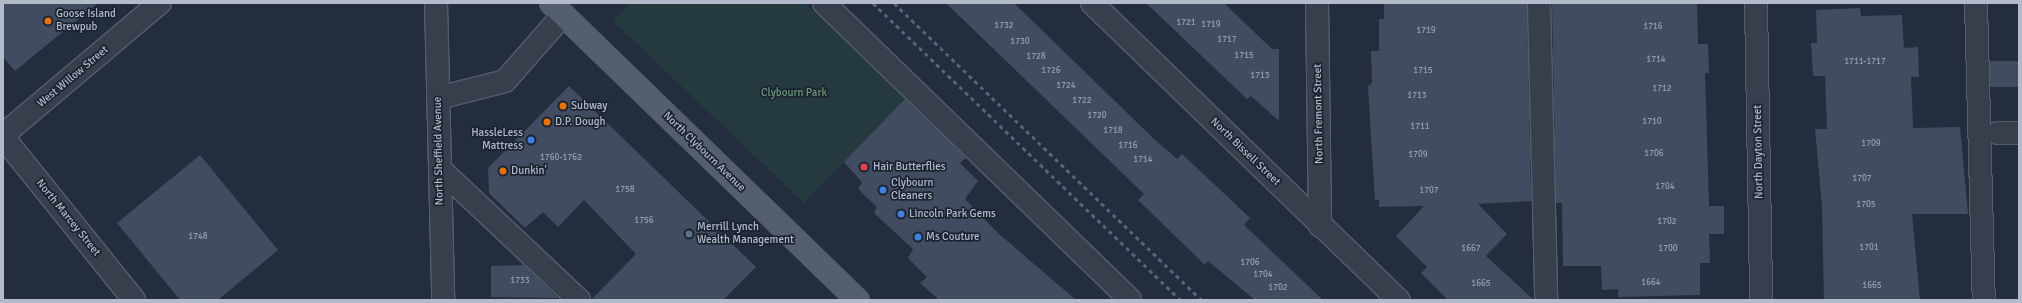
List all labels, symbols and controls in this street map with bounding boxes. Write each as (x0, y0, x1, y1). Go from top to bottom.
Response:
place label: Goose Island Brewpub (56, 8, 116, 34)
marker: Goose Island Brewpub (43, 16, 53, 26)
house number: 1721 (1176, 18, 1196, 28)
house number: 1719 (1201, 20, 1221, 30)
house number: 1732 (994, 21, 1014, 31)
house number: 1716 (1643, 22, 1663, 32)
house number: 1719 (1416, 26, 1436, 36)
house number: 1717 (1217, 35, 1237, 45)
house number: 1730 (1010, 37, 1030, 47)
street label: West Willow Street (35, 43, 111, 111)
house number: 1715 (1234, 51, 1254, 61)
house number: 1728 (1026, 52, 1046, 62)
house number: 1714 (1646, 55, 1666, 65)
house number: 1711-1717 (1844, 57, 1886, 67)
street label: North Fremont Street (1312, 64, 1326, 164)
house number: 1726 (1041, 66, 1061, 76)
house number: 1715 (1413, 66, 1433, 76)
house number: 1713 (1250, 71, 1270, 81)
house number: 1724 (1056, 81, 1076, 91)
house number: 1712 (1652, 84, 1672, 94)
park label: Clybourn Park (761, 86, 827, 100)
house number: 1713 (1407, 91, 1427, 101)
house number: 1722 (1072, 96, 1092, 106)
street label: North Sheffield Avenue (431, 97, 447, 205)
place label: Subway (571, 99, 607, 113)
marker: Subway (558, 101, 568, 111)
street label: North Dayton Street (1752, 105, 1766, 199)
street label: North Clybourn Avenue (660, 109, 748, 195)
house number: 1720 (1087, 111, 1107, 121)
place label: D.P. Dough (555, 115, 605, 129)
street label: North Bissell Street (1207, 115, 1283, 189)
marker: D.P. Dough (542, 117, 552, 127)
house number: 1710 (1642, 117, 1662, 127)
house number: 1711 (1410, 122, 1430, 132)
house number: 1718 (1103, 126, 1123, 136)
place label: HassleLess Mattress (471, 127, 523, 153)
marker: HassleLess Mattress (526, 135, 536, 145)
house number: 1709 (1861, 139, 1881, 149)
house number: 1716 (1118, 141, 1138, 151)
house number: 1706 (1644, 149, 1664, 159)
house number: 1709 (1408, 150, 1428, 160)
house number: 1760-1762 (540, 153, 582, 163)
house number: 1714 (1133, 155, 1153, 165)
place label: Hair Butterflies (873, 160, 946, 174)
marker: Hair Butterflies (858, 161, 870, 173)
place label: Dunkin' (511, 164, 547, 178)
marker: Dunkin' (498, 166, 508, 176)
house number: 1707 (1852, 174, 1872, 184)
street label: North Marcey Street (33, 177, 103, 259)
place label: Clybourn Cleaners (891, 177, 933, 203)
house number: 1704 (1655, 182, 1675, 192)
house number: 1758 (615, 185, 635, 195)
marker: Clybourn Cleaners (878, 185, 888, 195)
house number: 1707 (1419, 186, 1439, 196)
house number: 1705 (1856, 200, 1876, 210)
place label: Lincoln Park Gems (909, 207, 996, 221)
marker: Lincoln Park Gems (896, 209, 906, 219)
house number: 1756 (634, 216, 654, 226)
house number: 1702 (1657, 217, 1677, 227)
place label: Merrill Lynch Wealth Management (697, 221, 794, 247)
marker: Merrill Lynch Wealth Management (684, 229, 694, 239)
place label: Ms Couture (926, 230, 980, 244)
house number: 1748 (188, 232, 208, 242)
marker: Ms Couture (913, 232, 923, 242)
house number: 1701 (1859, 243, 1879, 253)
house number: 1667 (1461, 244, 1481, 254)
house number: 1700 (1658, 244, 1678, 254)
house number: 1706 (1240, 258, 1260, 268)
house number: 1704 (1253, 270, 1273, 280)
house number: 1733 (510, 276, 530, 286)
house number: 1664 (1641, 278, 1661, 288)
house number: 1665 (1471, 279, 1491, 289)
house number: 1665 (1862, 281, 1882, 291)
house number: 1702 (1268, 283, 1288, 293)

